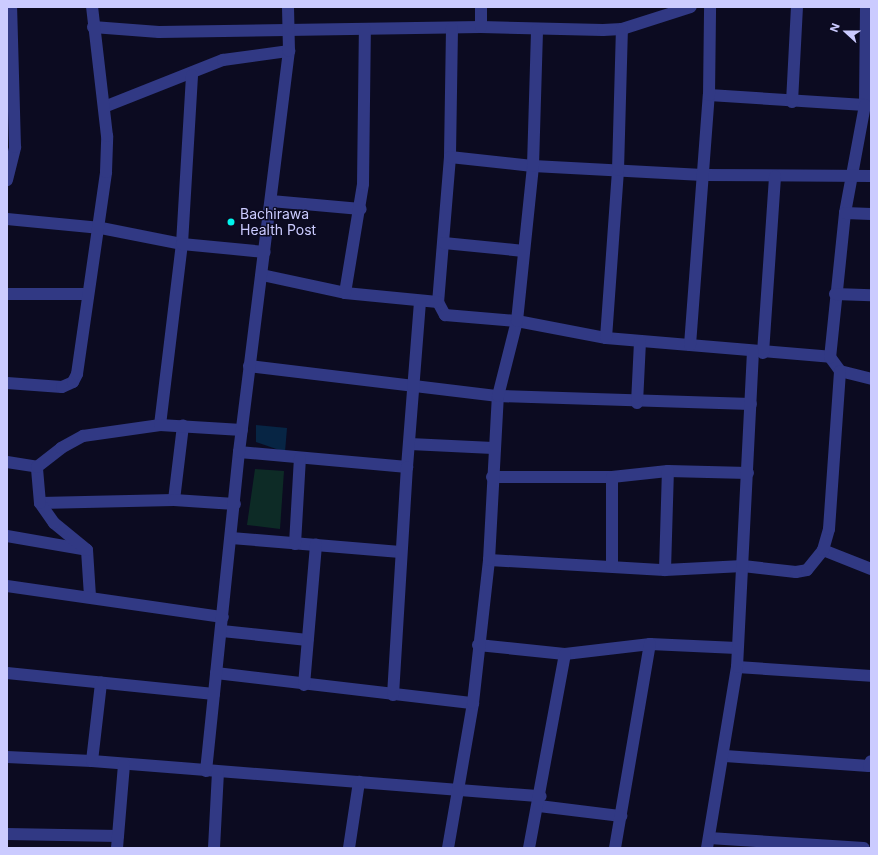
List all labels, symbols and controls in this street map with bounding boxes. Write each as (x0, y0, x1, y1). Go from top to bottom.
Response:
north arrow (826, 12, 866, 52)
text: N (827, 21, 843, 34)
place label: Bachirawa Health Post (240, 206, 316, 238)
marker: Bachirawa Health Post (225, 216, 237, 228)

